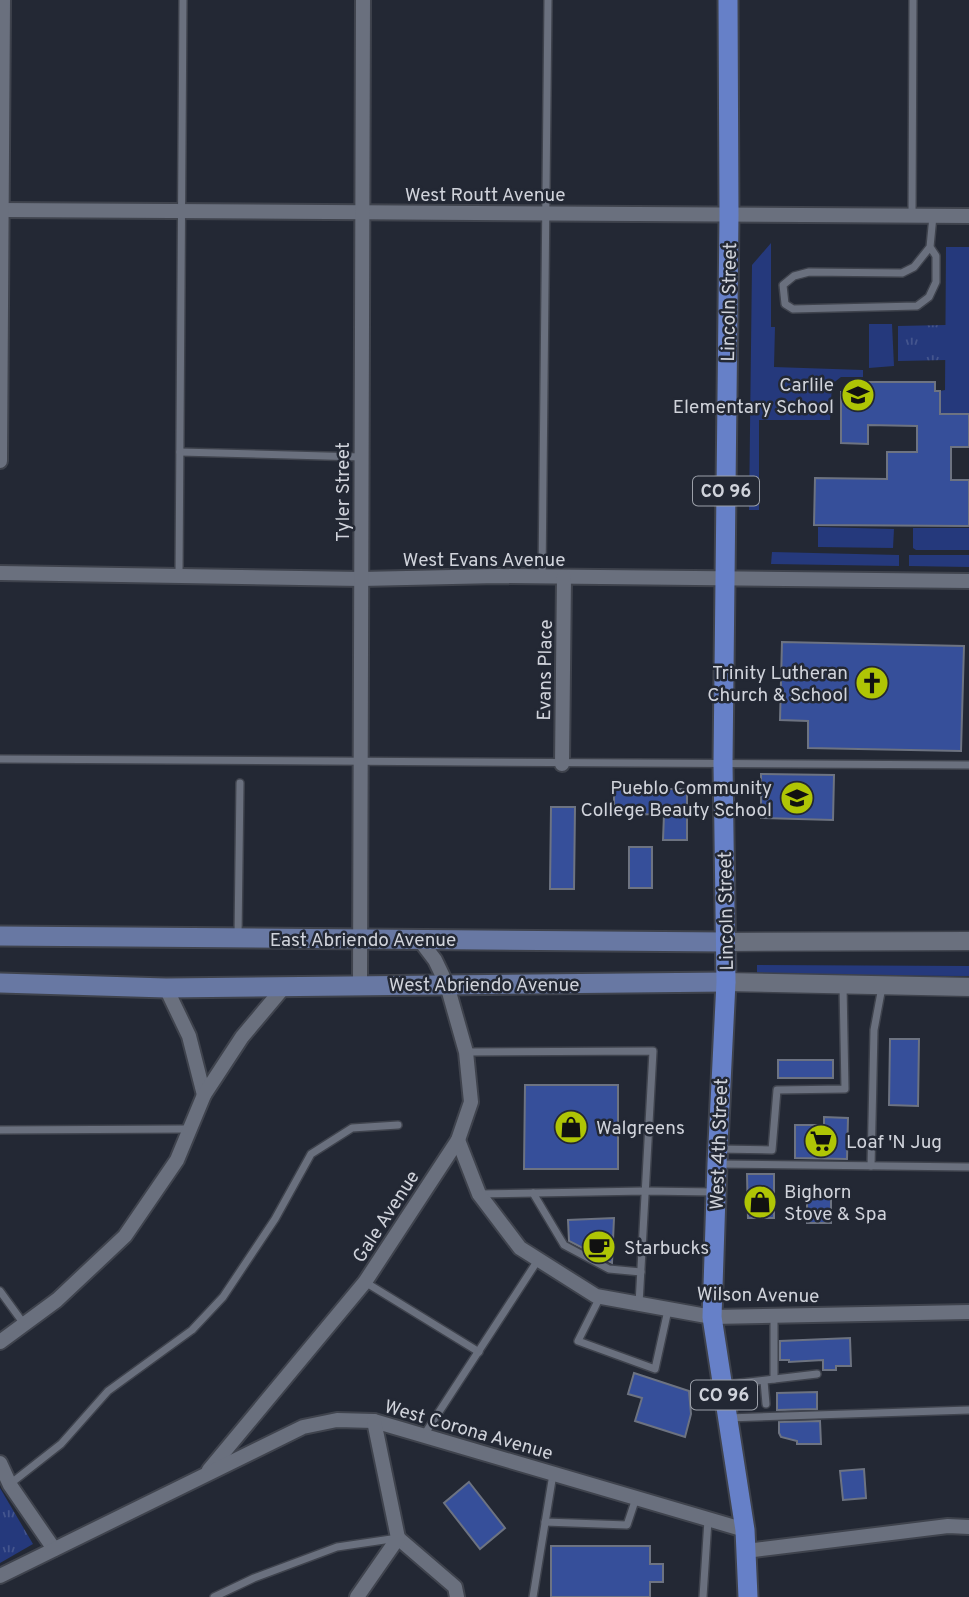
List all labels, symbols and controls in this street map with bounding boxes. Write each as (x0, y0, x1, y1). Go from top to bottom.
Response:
street label: West Routt Avenue (405, 184, 565, 208)
street label: Lincoln Street (717, 242, 743, 362)
place label: Carlile Elementary School (673, 374, 834, 420)
school or university icon: Carlile Elementary School (839, 376, 877, 414)
street label: Tyler Street (332, 442, 356, 542)
road number: CO 96 (693, 476, 759, 505)
street label: West Evans Avenue (403, 549, 565, 573)
street label: Evans Place (533, 619, 559, 721)
place label: Trinity Lutheran Church & School (707, 662, 848, 708)
church icon: Trinity Lutheran Church & School (853, 664, 891, 702)
place label: Pueblo Community College Beauty School (580, 777, 772, 823)
school or university icon: Pueblo Community College Beauty School (778, 779, 816, 817)
street label: Lincoln Street (714, 851, 740, 971)
street label: East Abriendo Avenue (270, 929, 456, 953)
street label: West Abriendo Avenue (389, 974, 579, 998)
street label: West 4th Street (706, 1078, 734, 1210)
shop icon: Walgreens (552, 1108, 590, 1146)
place label: Walgreens (596, 1117, 685, 1141)
supermarket icon: Loaf 'N Jug (802, 1122, 840, 1160)
place label: Loaf 'N Jug (846, 1131, 942, 1155)
street label: Gale Avenue (348, 1166, 425, 1268)
place label: Bighorn Stove & Spa (784, 1181, 887, 1227)
shop icon: Bighorn Stove & Spa (741, 1183, 779, 1221)
cafe icon: Starbucks (580, 1228, 618, 1266)
place label: Starbucks (624, 1237, 709, 1261)
street label: Wilson Avenue (696, 1283, 820, 1309)
road number: CO 96 (691, 1380, 757, 1410)
street label: West Corona Avenue (381, 1395, 556, 1466)

